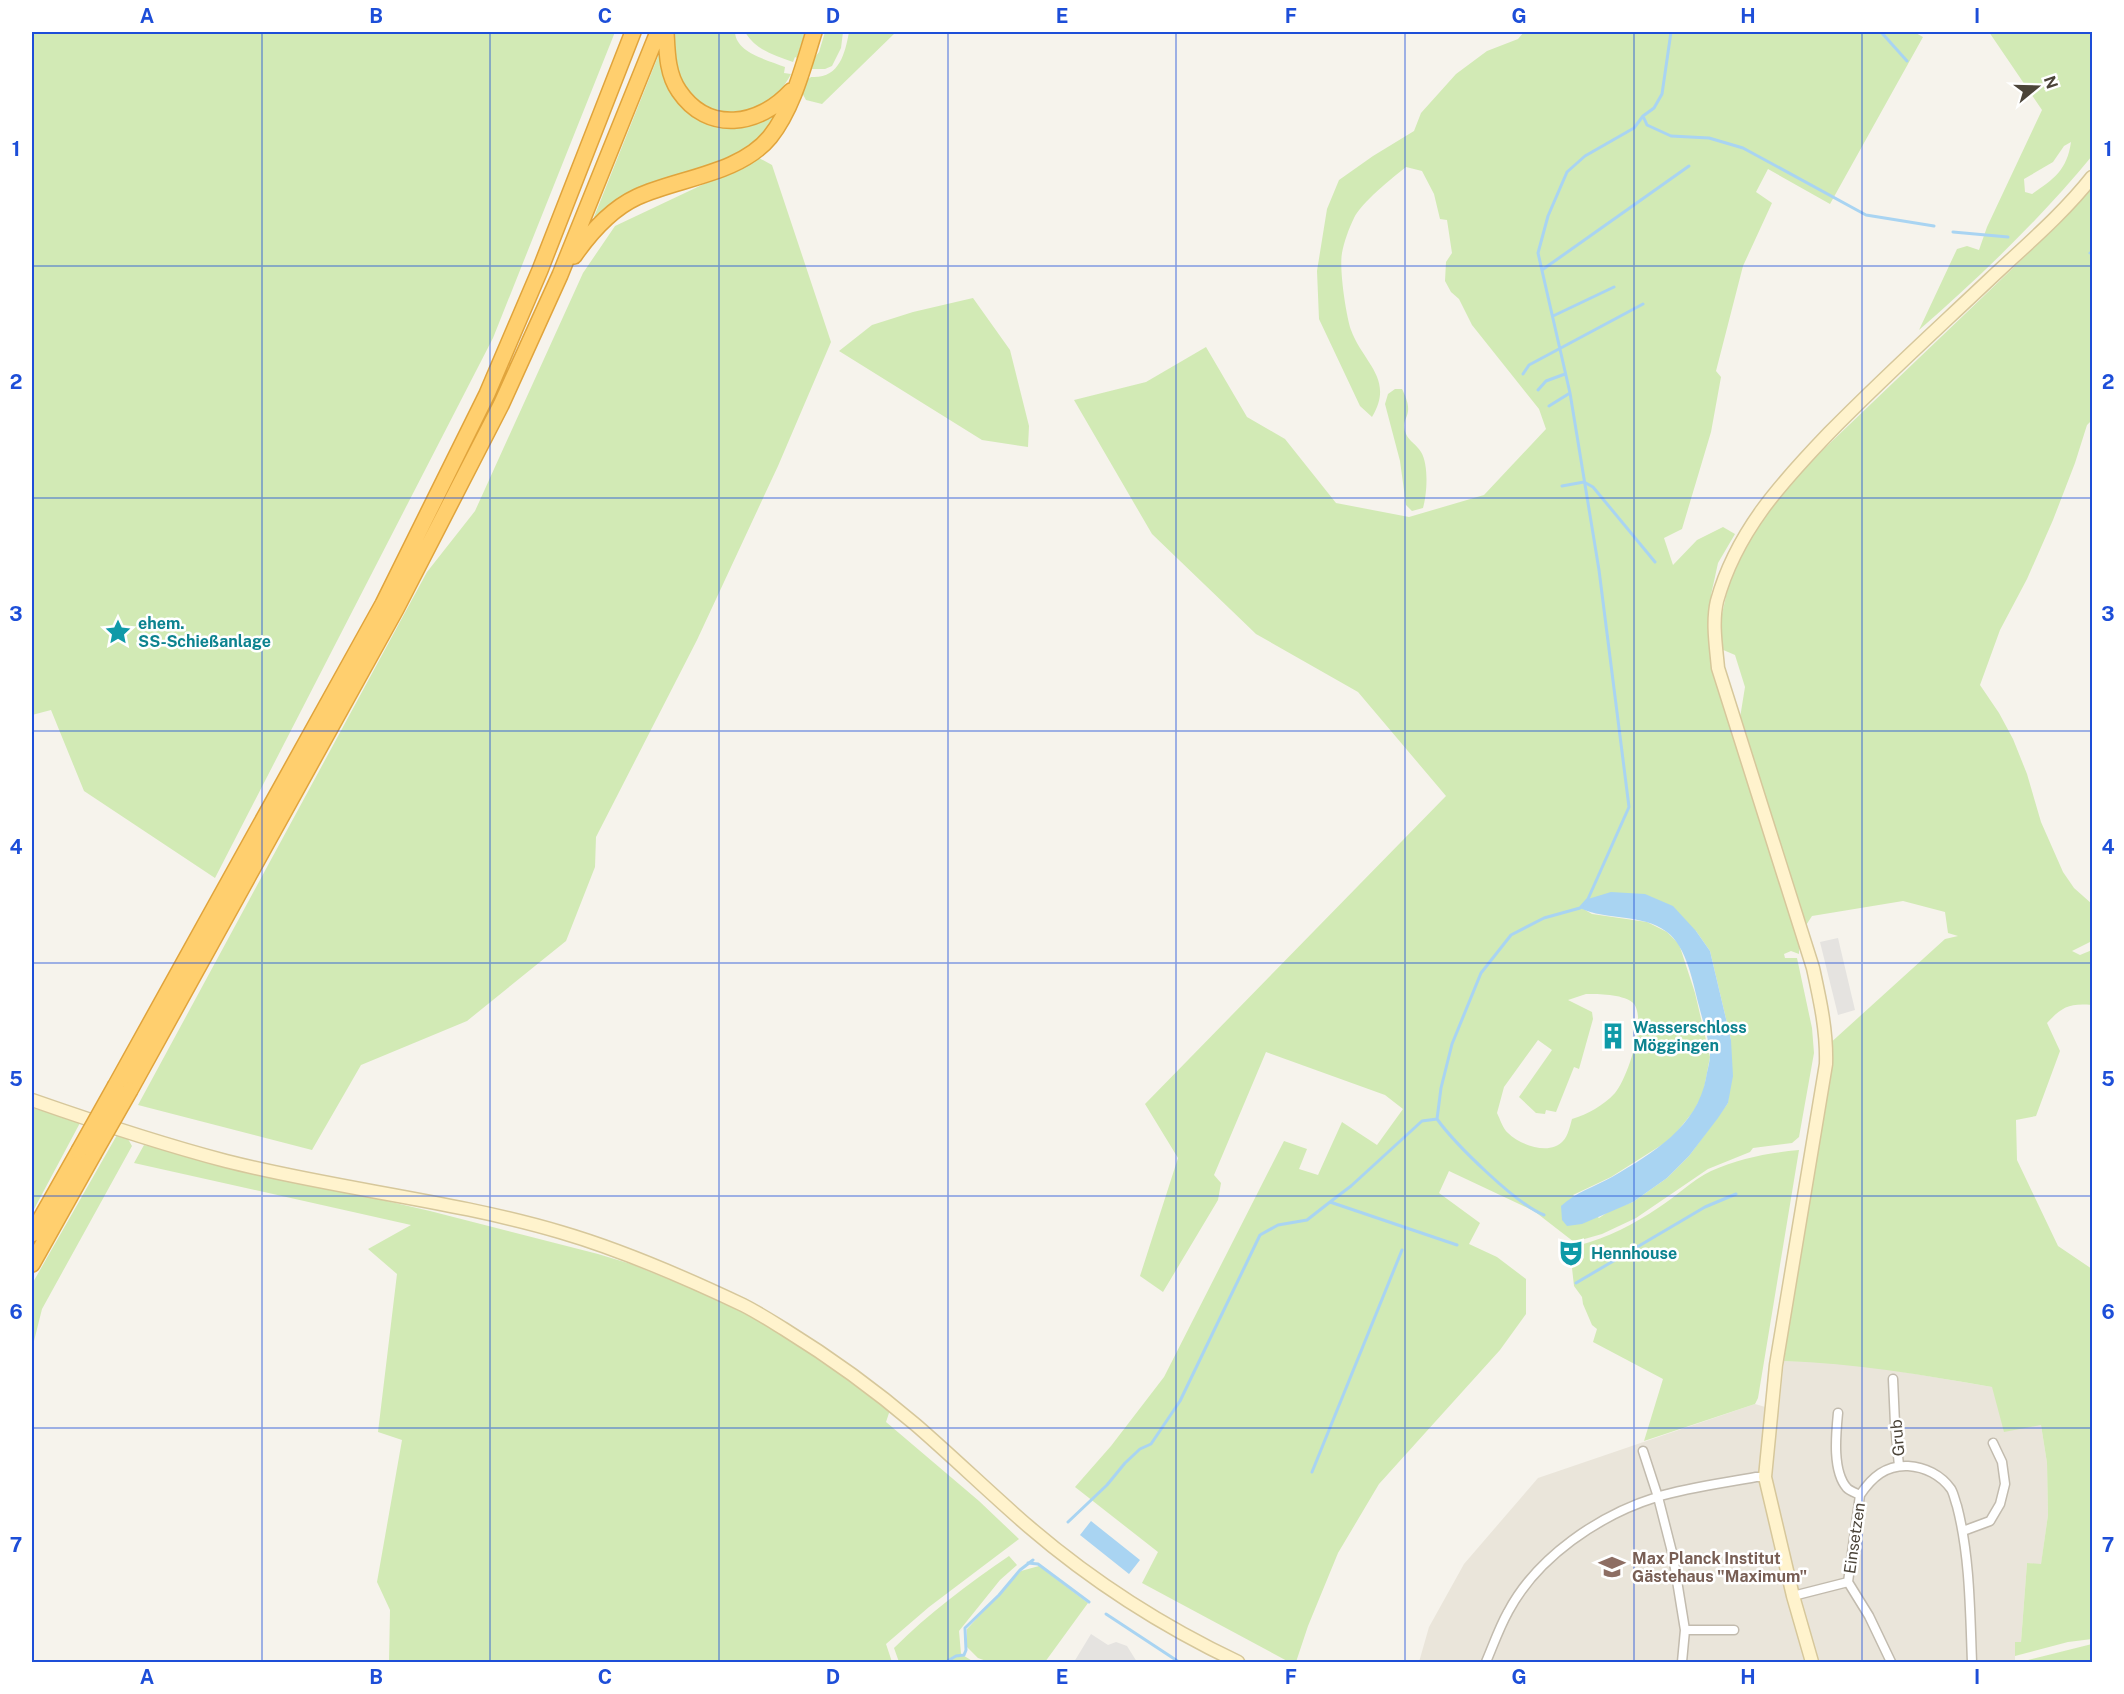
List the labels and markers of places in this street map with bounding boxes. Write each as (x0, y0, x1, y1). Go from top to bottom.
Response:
place label: ehem. SS-Schießanlage (138, 614, 271, 651)
place icon: ehem. SS-Schießanlage (103, 617, 133, 647)
place label: Wasserschloss Möggingen (1633, 1018, 1747, 1055)
building icon: Wasserschloss Möggingen (1598, 1021, 1628, 1051)
theatre icon: Hennhouse (1556, 1238, 1586, 1268)
place label: Hennhouse (1591, 1244, 1677, 1263)
place label: Max Planck Institut Gästehaus "Maximum" (1632, 1549, 1807, 1586)
school or university icon: Max Planck Institut Gästehaus "Maximum" (1597, 1552, 1627, 1582)

